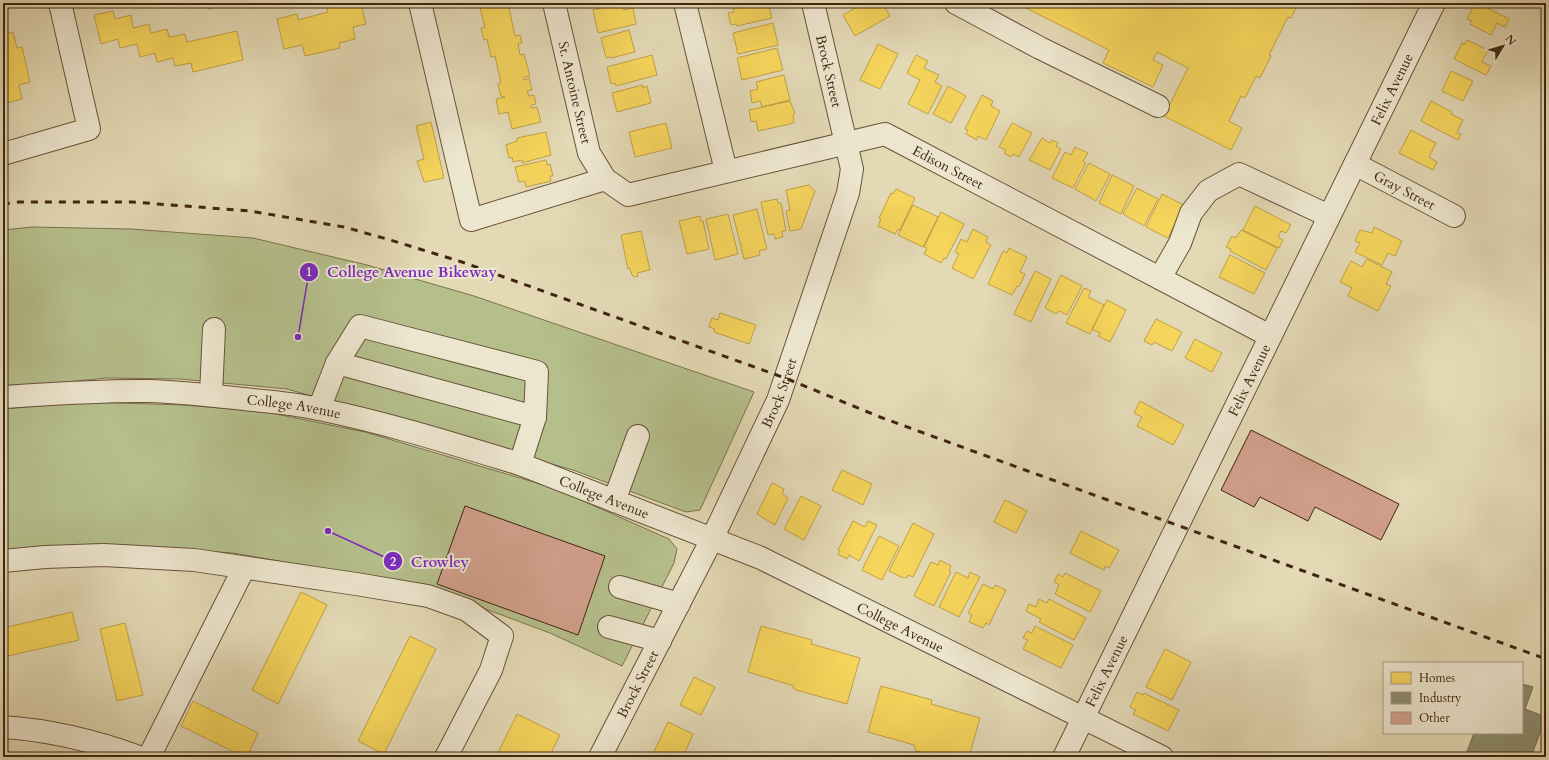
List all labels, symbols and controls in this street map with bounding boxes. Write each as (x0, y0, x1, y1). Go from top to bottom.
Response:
north arrow (1483, 26, 1523, 66)
text: N (1502, 32, 1520, 49)
street label: Brock Street (811, 33, 846, 110)
street label: St. Antoine Street (553, 40, 596, 146)
street label: Felix Avenue (1366, 50, 1418, 129)
street label: Edison Street (909, 141, 987, 194)
street label: Gray Street (1370, 166, 1439, 215)
callout: College Avenue Bikeway (299, 258, 505, 285)
text: College Avenue Bikeway (327, 262, 497, 282)
text: 1 (306, 264, 312, 280)
street label: Felix Avenue (1224, 341, 1275, 419)
street label: Brock Street (757, 355, 802, 431)
street label: College Avenue (246, 390, 343, 423)
street label: College Avenue (556, 471, 652, 523)
callout: Crowley (383, 548, 477, 575)
text: Crowley (411, 552, 470, 572)
text: 2 (390, 554, 396, 570)
street label: College Avenue (853, 598, 947, 657)
street label: Felix Avenue (1081, 632, 1132, 710)
street label: Brock Street (613, 647, 663, 721)
legend (1383, 662, 1523, 734)
text: Homes (1419, 670, 1455, 686)
text: Industry (1419, 690, 1462, 706)
text: Other (1419, 710, 1450, 726)

